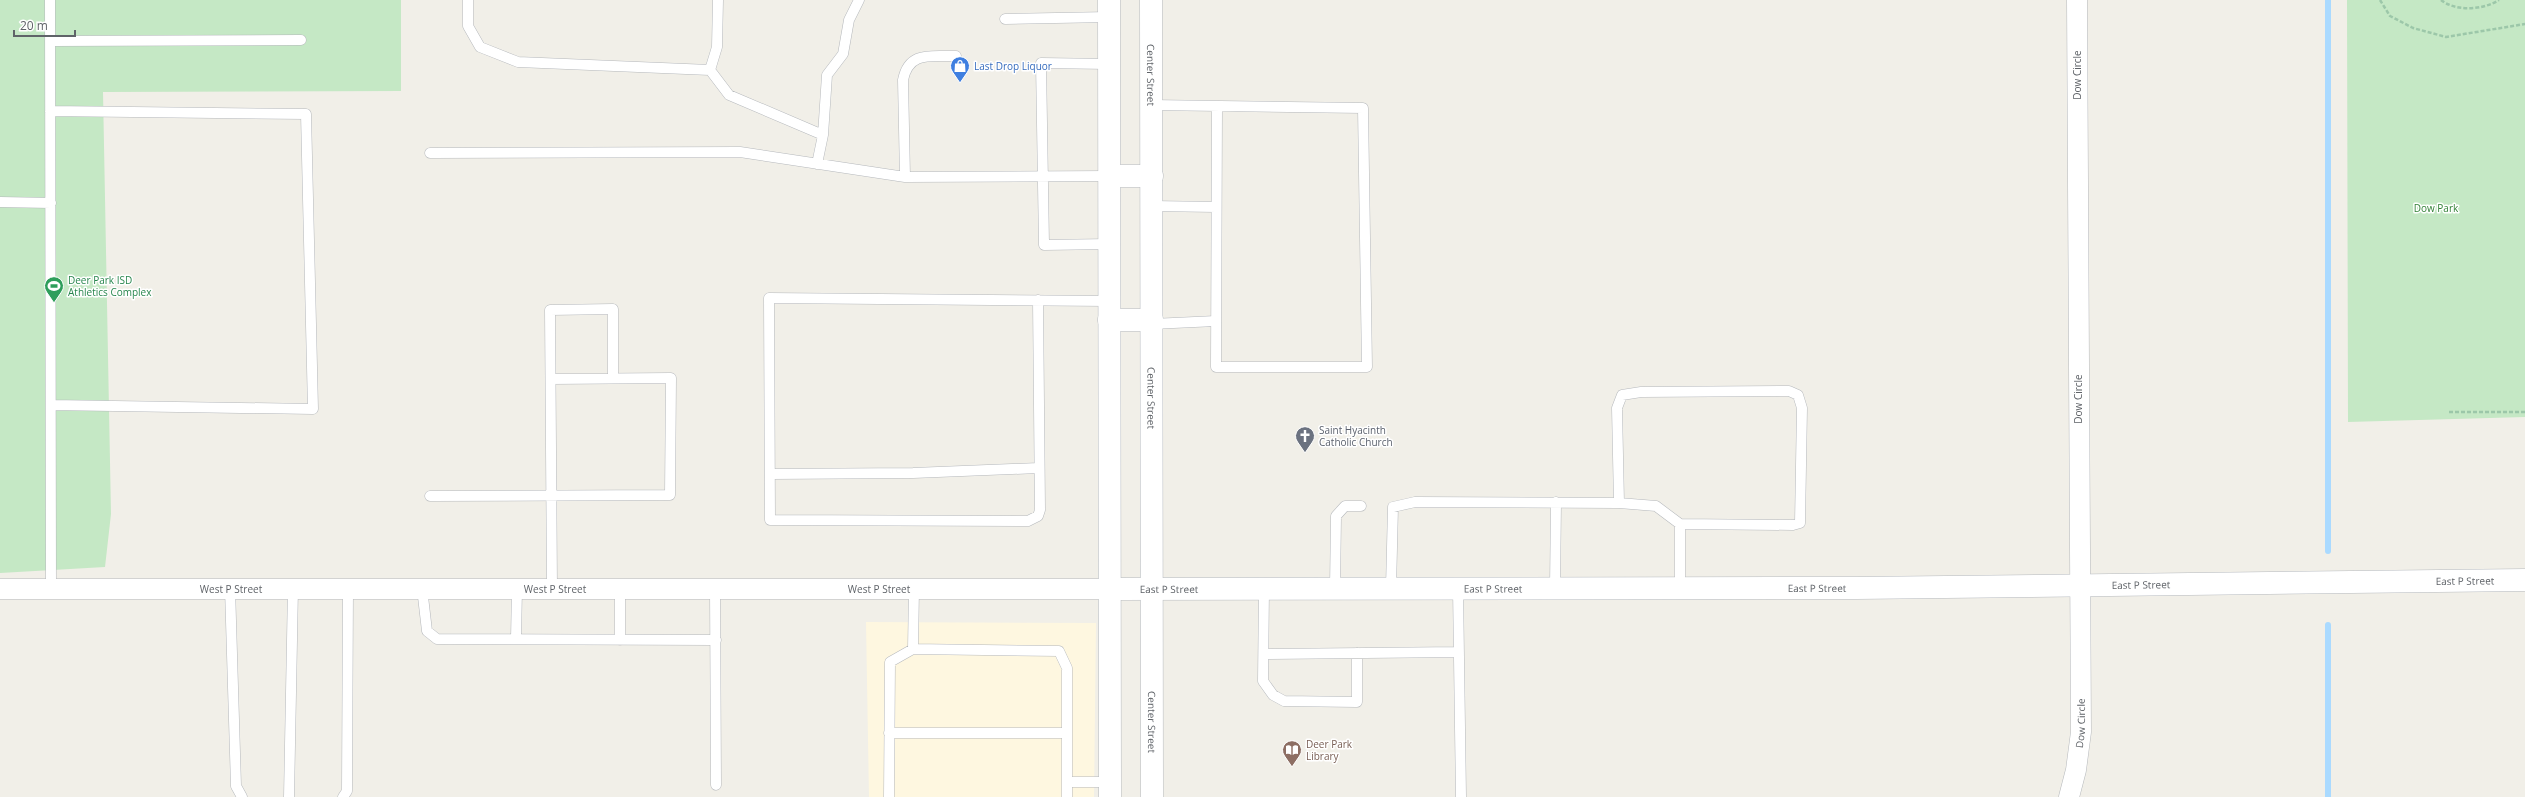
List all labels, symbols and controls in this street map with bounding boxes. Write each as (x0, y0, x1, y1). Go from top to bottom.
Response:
scale bar (14, 12, 75, 38)
text: 20 m (20, 17, 48, 34)
street label: Center Street (1144, 44, 1158, 106)
street label: Dow Circle (2070, 50, 2084, 100)
shop icon: Last Drop Liquor (949, 55, 971, 83)
place label: Last Drop Liquor (974, 59, 1052, 73)
park label: Dow Park (2414, 201, 2459, 215)
place label: Deer Park ISD Athletics Complex (68, 273, 152, 299)
sports icon: Deer Park ISD Athletics Complex (43, 275, 65, 303)
street label: Center Street (1144, 367, 1159, 429)
street label: Dow Circle (2071, 374, 2085, 424)
place label: Saint Hyacinth Catholic Church (1319, 423, 1393, 449)
church icon: Saint Hyacinth Catholic Church (1294, 425, 1316, 453)
street label: East P Street (2436, 573, 2495, 588)
street label: East P Street (2112, 577, 2171, 592)
street label: East P Street (1464, 581, 1523, 596)
street label: East P Street (1788, 581, 1847, 595)
street label: West P Street (200, 582, 263, 596)
street label: West P Street (524, 582, 587, 596)
street label: West P Street (848, 582, 911, 596)
street label: East P Street (1140, 582, 1199, 596)
street label: Center Street (1145, 691, 1159, 753)
street label: Dow Circle (2072, 698, 2088, 749)
place label: Deer Park Library (1306, 737, 1353, 763)
library icon: Deer Park Library (1281, 739, 1303, 767)

